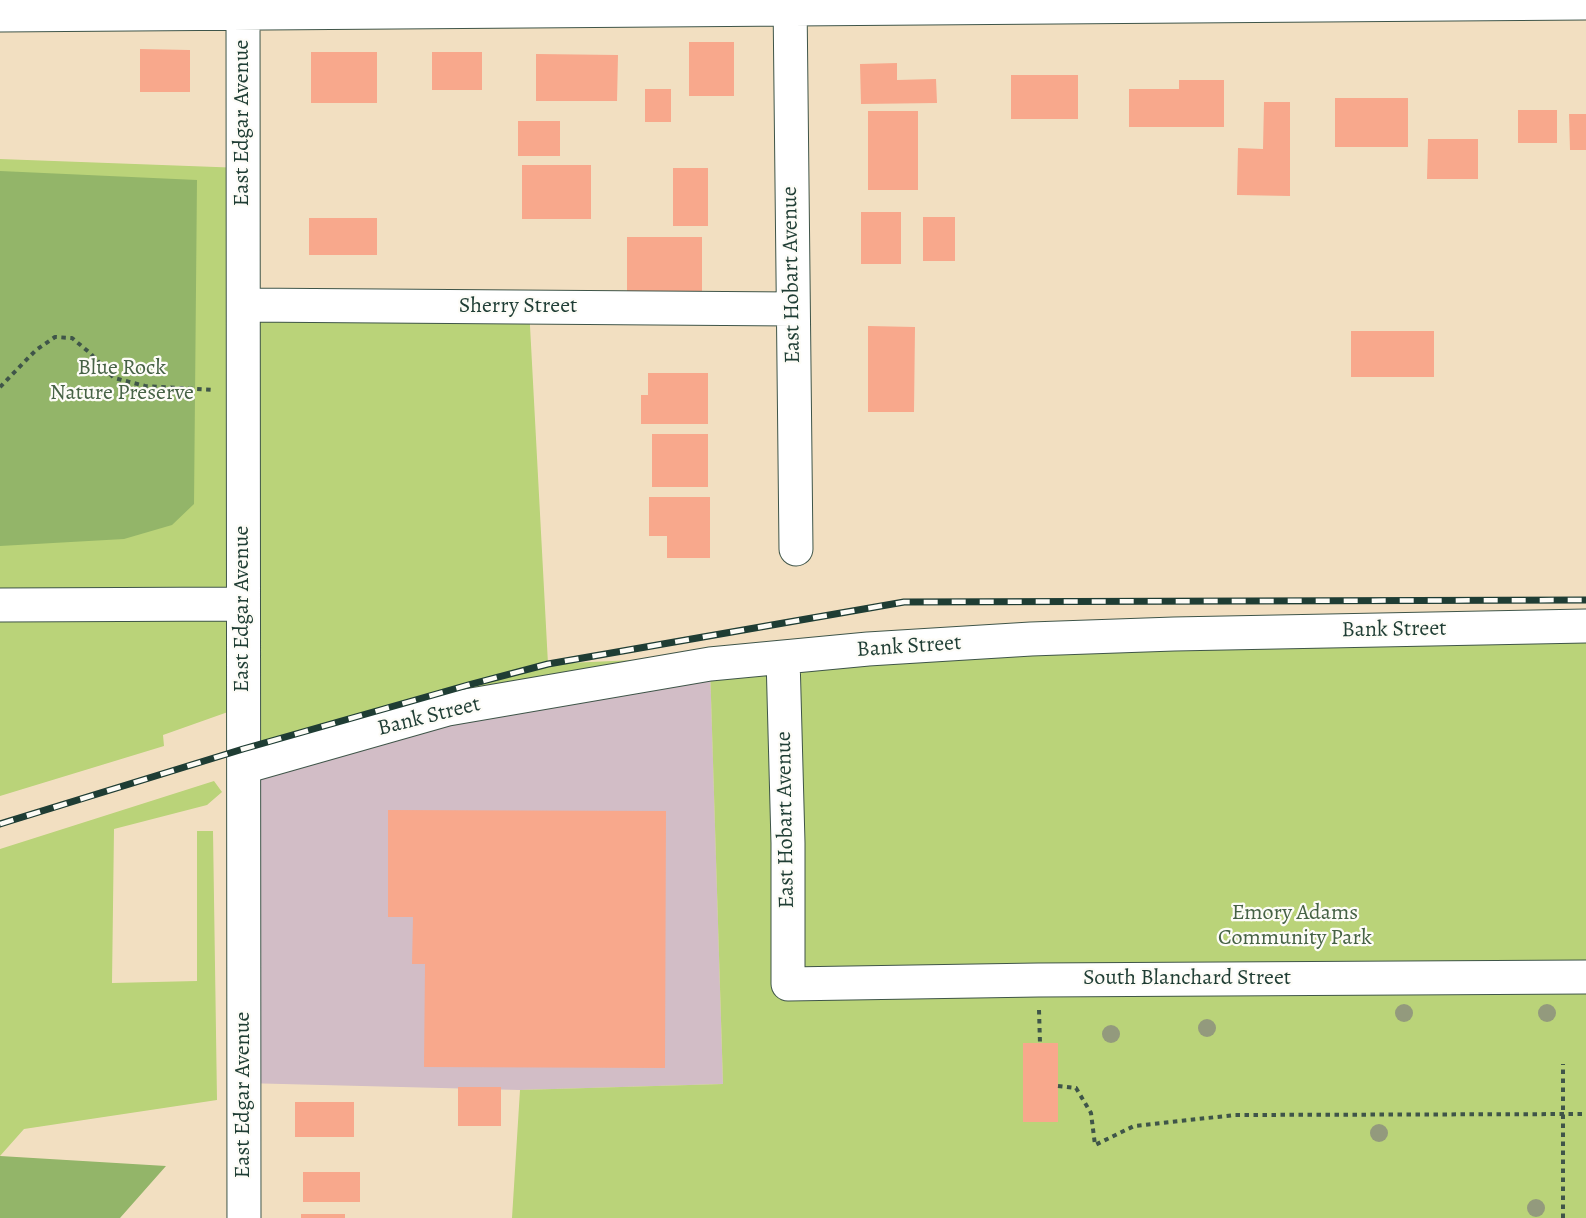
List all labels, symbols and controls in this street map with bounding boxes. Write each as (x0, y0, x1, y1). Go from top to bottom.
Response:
street label: East Edgar Avenue (230, 40, 256, 206)
street label: East Hobart Avenue (777, 186, 807, 364)
street label: Sherry Street (459, 294, 577, 320)
park label: Blue Rock Nature Preserve (50, 356, 194, 408)
street label: East Edgar Avenue (230, 526, 256, 692)
street label: Bank Street (1341, 616, 1447, 644)
street label: Bank Street (856, 630, 962, 664)
street label: Bank Street (375, 692, 483, 742)
street label: East Hobart Avenue (771, 731, 801, 909)
park label: Emory Adams Community Park (1218, 901, 1372, 952)
street label: South Blanchard Street (1083, 966, 1291, 992)
street label: East Edgar Avenue (231, 1012, 257, 1178)

